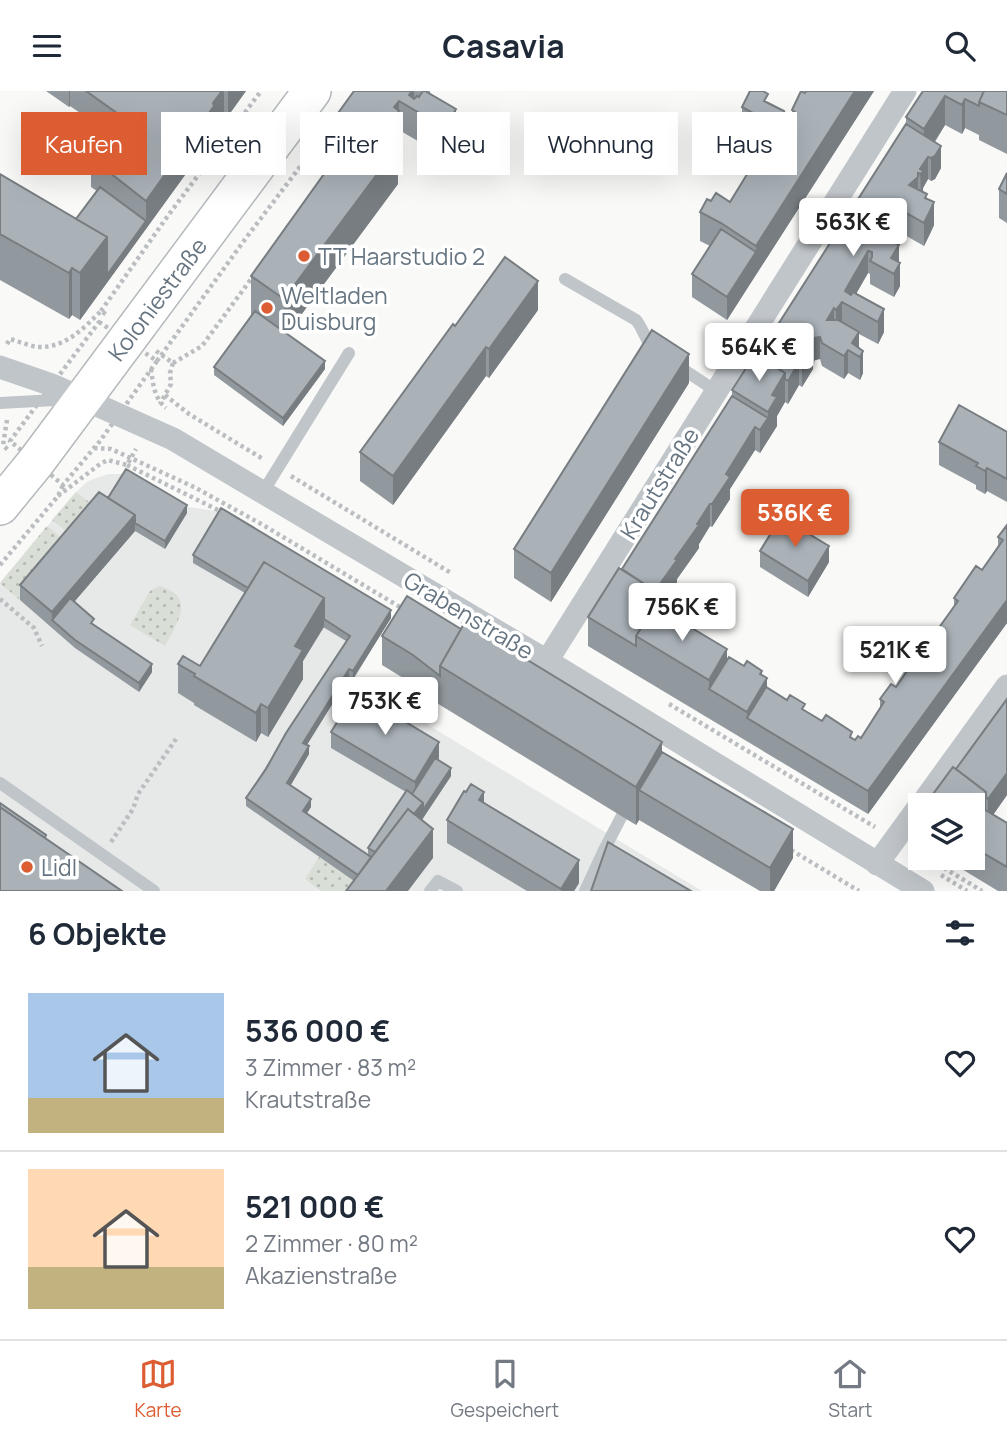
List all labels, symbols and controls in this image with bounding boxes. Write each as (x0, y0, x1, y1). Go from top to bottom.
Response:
text: Casavia (442, 24, 565, 68)
icon: menu (28, 27, 66, 65)
icon: search (941, 27, 979, 65)
chip: Kaufen (21, 112, 147, 175)
chip: Mieten (161, 112, 286, 175)
chip: Filter (300, 112, 403, 175)
chip: Neu (417, 112, 510, 175)
chip: Wohnung (524, 112, 678, 175)
chip: Haus (692, 112, 797, 175)
pin: 563K € (796, 199, 910, 258)
text: 563K € (815, 205, 891, 237)
street label: Koloniestraße (100, 231, 214, 367)
place label: TT Haarstudio 2 (318, 240, 485, 272)
marker: TT Haarstudio 2 (296, 248, 312, 264)
place label: Weltladen Duisburg (281, 279, 388, 337)
marker: Weltladen Duisburg (259, 300, 275, 316)
pin: 564K € (702, 323, 816, 383)
text: 564K € (721, 330, 797, 362)
street label: Krautstraße (612, 421, 706, 545)
pin: 536K € (738, 489, 852, 549)
text: 536K € (757, 496, 833, 528)
street label: Grabenstraße (398, 564, 540, 666)
pin: 756K € (625, 583, 739, 643)
text: 756K € (645, 590, 719, 622)
pin: 521K € (838, 627, 952, 686)
text: 521K € (859, 633, 931, 665)
pin: 753K € (328, 677, 442, 737)
text: 753K € (348, 684, 422, 716)
map controls (908, 793, 985, 870)
button: layers (908, 793, 985, 870)
place label: Lidl (41, 851, 77, 883)
marker: Lidl (19, 859, 35, 875)
text: 6 Objekte (28, 913, 167, 954)
icon: filters (941, 914, 979, 952)
text: 536 000 € (245, 1010, 390, 1051)
icon: home (84, 1021, 168, 1105)
icon: heart (941, 1044, 979, 1082)
text: 3 Zimmer · 83 m² (245, 1051, 416, 1083)
text: Krautstraße (245, 1083, 371, 1115)
text: 521 000 € (245, 1186, 385, 1227)
icon: home (84, 1197, 168, 1281)
icon: heart (941, 1220, 979, 1258)
text: 2 Zimmer · 80 m² (245, 1227, 418, 1259)
text: Akazienstraße (245, 1259, 397, 1291)
tab: Karte (134, 1355, 182, 1423)
tab: Gespeichert (451, 1355, 559, 1423)
tab: Start (828, 1355, 872, 1423)

